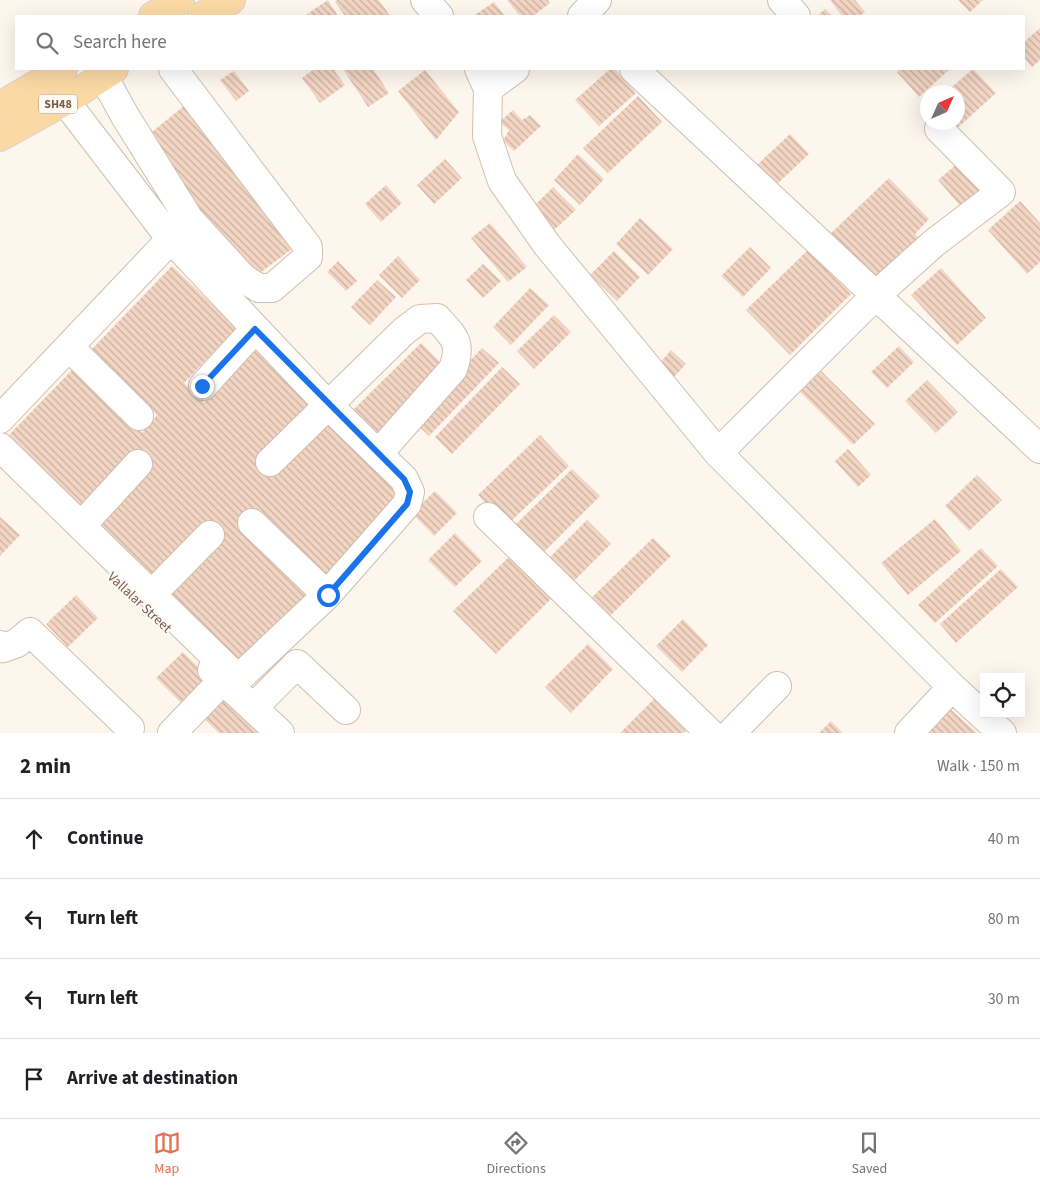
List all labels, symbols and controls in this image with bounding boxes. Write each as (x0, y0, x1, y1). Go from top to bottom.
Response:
search box (15, 15, 1025, 70)
icon: search (33, 29, 61, 57)
text: Search here (73, 29, 167, 56)
north arrow (920, 85, 965, 130)
road number: SH48 (39, 95, 77, 114)
route end (191, 375, 214, 398)
street label: Vallalar Street (103, 568, 176, 638)
route start (317, 584, 340, 607)
map controls (980, 673, 1025, 718)
button: locate (980, 673, 1025, 718)
text: 2 min (20, 751, 71, 781)
text: Walk · 150 m (937, 755, 1020, 777)
icon: ahead (20, 825, 48, 853)
text: Continue (67, 825, 144, 852)
text: 40 m (988, 828, 1020, 850)
icon: left (20, 905, 48, 933)
text: Turn left (67, 905, 138, 932)
text: 80 m (988, 908, 1020, 930)
icon: left (20, 985, 48, 1013)
text: Turn left (67, 985, 138, 1012)
text: 30 m (988, 988, 1020, 1010)
icon: arrive (20, 1065, 48, 1093)
text: Arrive at destination (67, 1065, 238, 1092)
tab: Map (153, 1129, 181, 1179)
tab: Directions (487, 1129, 546, 1179)
tab: Saved (851, 1129, 887, 1179)

